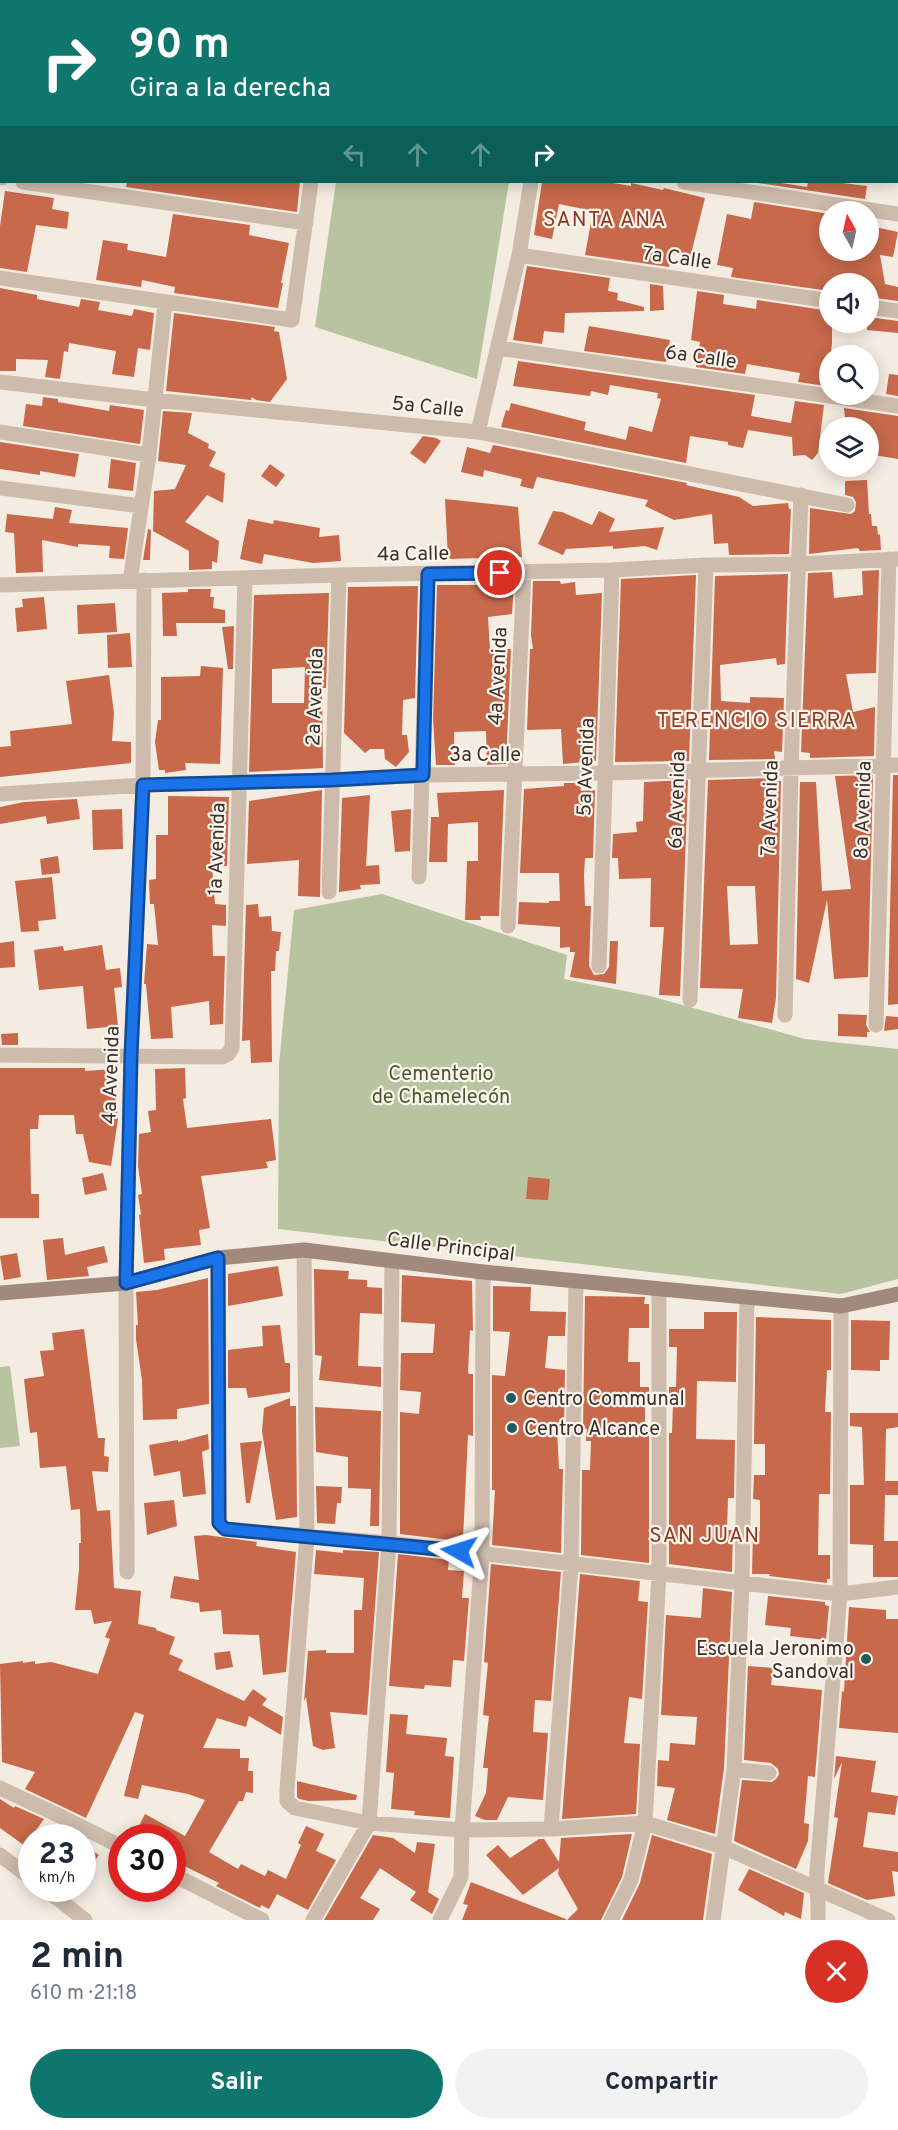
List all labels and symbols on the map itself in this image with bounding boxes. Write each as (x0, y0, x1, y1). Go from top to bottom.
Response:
north arrow (819, 201, 879, 261)
district label: SANTA ANA (543, 207, 667, 234)
street label: 7a Calle (640, 241, 713, 277)
street label: 6a Calle (663, 340, 738, 376)
street label: 5a Calle (390, 391, 465, 425)
street label: 4a Calle (377, 541, 449, 569)
pin (474, 547, 525, 598)
street label: 4a Avenida (483, 626, 515, 726)
street label: 2a Avenida (301, 647, 331, 747)
district label: TERENCIO SIERRA (657, 708, 857, 735)
street label: 5a Avenida (572, 717, 602, 817)
street label: 3a Calle (449, 743, 521, 769)
street label: 6a Avenida (663, 751, 693, 850)
street label: 7a Avenida (756, 760, 786, 857)
street label: 8a Avenida (849, 760, 879, 860)
street label: 1a Avenida (203, 802, 233, 896)
street label: 4a Avenida (97, 1025, 127, 1125)
park label: Cementerio de Chamelecón (372, 1062, 510, 1111)
street label: Calle Principal (385, 1227, 516, 1269)
place label: Centro Communal (523, 1387, 685, 1413)
marker: Centro Communal (504, 1391, 518, 1405)
place label: Centro Alcance (524, 1417, 660, 1443)
marker: Centro Alcance (505, 1421, 519, 1435)
position arrow (427, 1519, 491, 1583)
district label: SAN JUAN (649, 1523, 761, 1550)
place label: Escuela Jeronimo Sandoval (696, 1637, 854, 1686)
marker: Escuela Jeronimo Sandoval (859, 1652, 873, 1666)
speed limit sign: 30 (108, 1824, 186, 1902)

